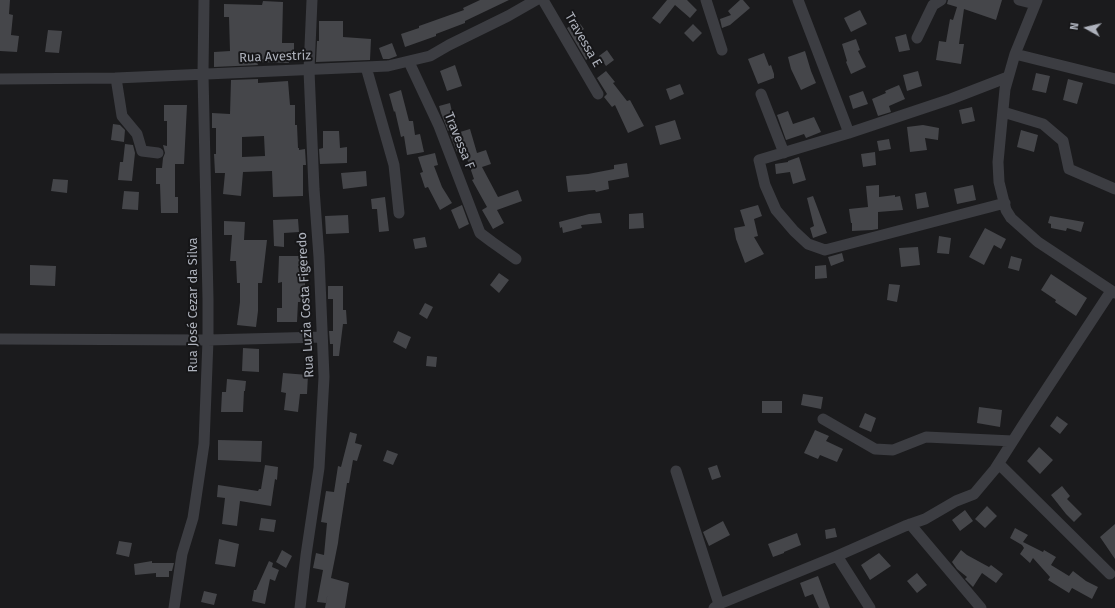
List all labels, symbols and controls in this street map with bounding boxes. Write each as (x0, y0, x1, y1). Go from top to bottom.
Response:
north arrow (1067, 8, 1107, 48)
street label: Travessa E (561, 10, 605, 70)
text: N (1068, 22, 1082, 31)
street label: Rua Avestriz (239, 48, 311, 66)
street label: Travessa F (441, 110, 477, 172)
street label: Rua Luzia Costa Figeredo (294, 232, 318, 378)
street label: Rua José Cezar da Silva (185, 237, 201, 373)

